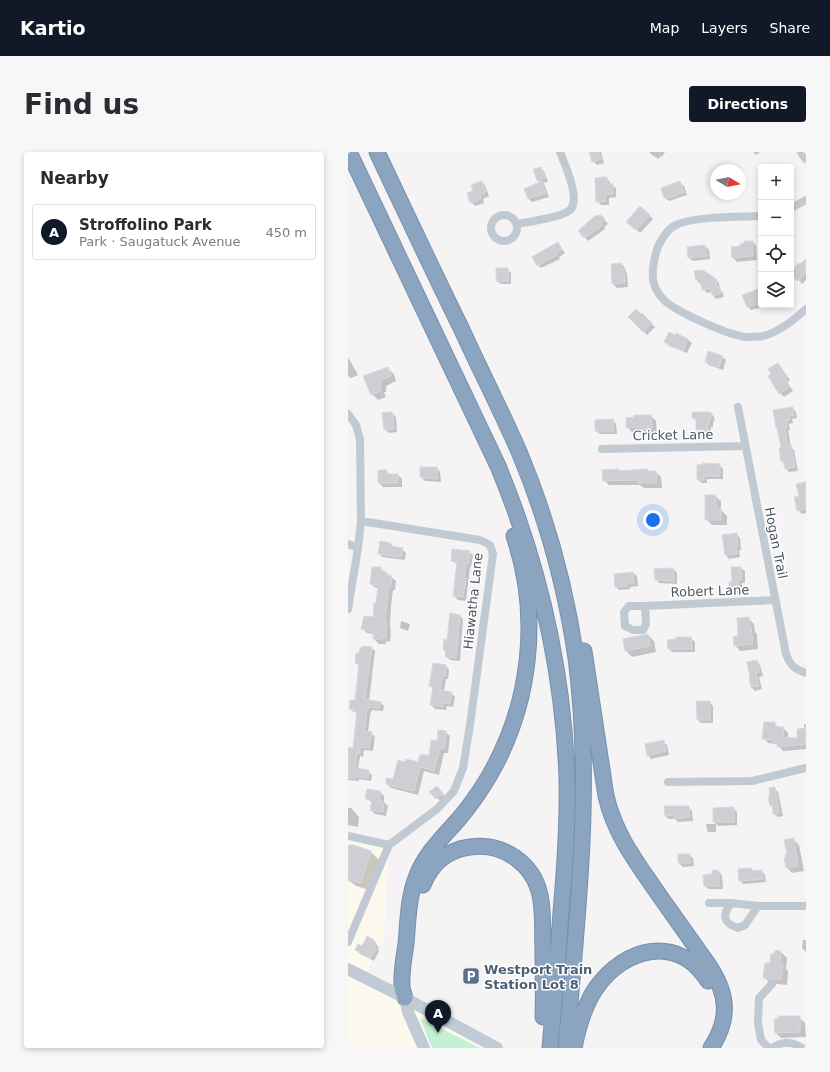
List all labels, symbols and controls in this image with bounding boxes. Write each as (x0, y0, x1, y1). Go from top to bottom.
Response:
text: Kartio (20, 17, 86, 39)
text: Map (650, 20, 679, 36)
text: Layers (701, 20, 748, 36)
text: Share (770, 20, 810, 36)
button: Directions (689, 86, 806, 122)
text: Find us (24, 88, 139, 121)
north arrow (710, 164, 746, 200)
map controls (758, 164, 794, 308)
button: + (758, 164, 794, 200)
text: Nearby (40, 168, 109, 188)
button: − (758, 200, 794, 236)
text: Stroffolino Park (79, 216, 212, 234)
text: A (49, 225, 59, 240)
text: 450 m (265, 225, 307, 240)
text: Park · Saugatuck Avenue (79, 234, 241, 249)
button: locate (758, 236, 794, 272)
button: layers (758, 272, 794, 308)
street label: Cricket Lane (632, 427, 714, 443)
street label: Hogan Trail (762, 506, 790, 580)
your location (643, 510, 663, 530)
street label: Hiawatha Lane (460, 552, 486, 650)
street label: Robert Lane (670, 582, 750, 600)
place label: Westport Train Station Lot 8 (484, 962, 592, 992)
parking icon: Westport Train Station Lot 8 (461, 966, 481, 986)
pin: A (425, 1000, 451, 1033)

